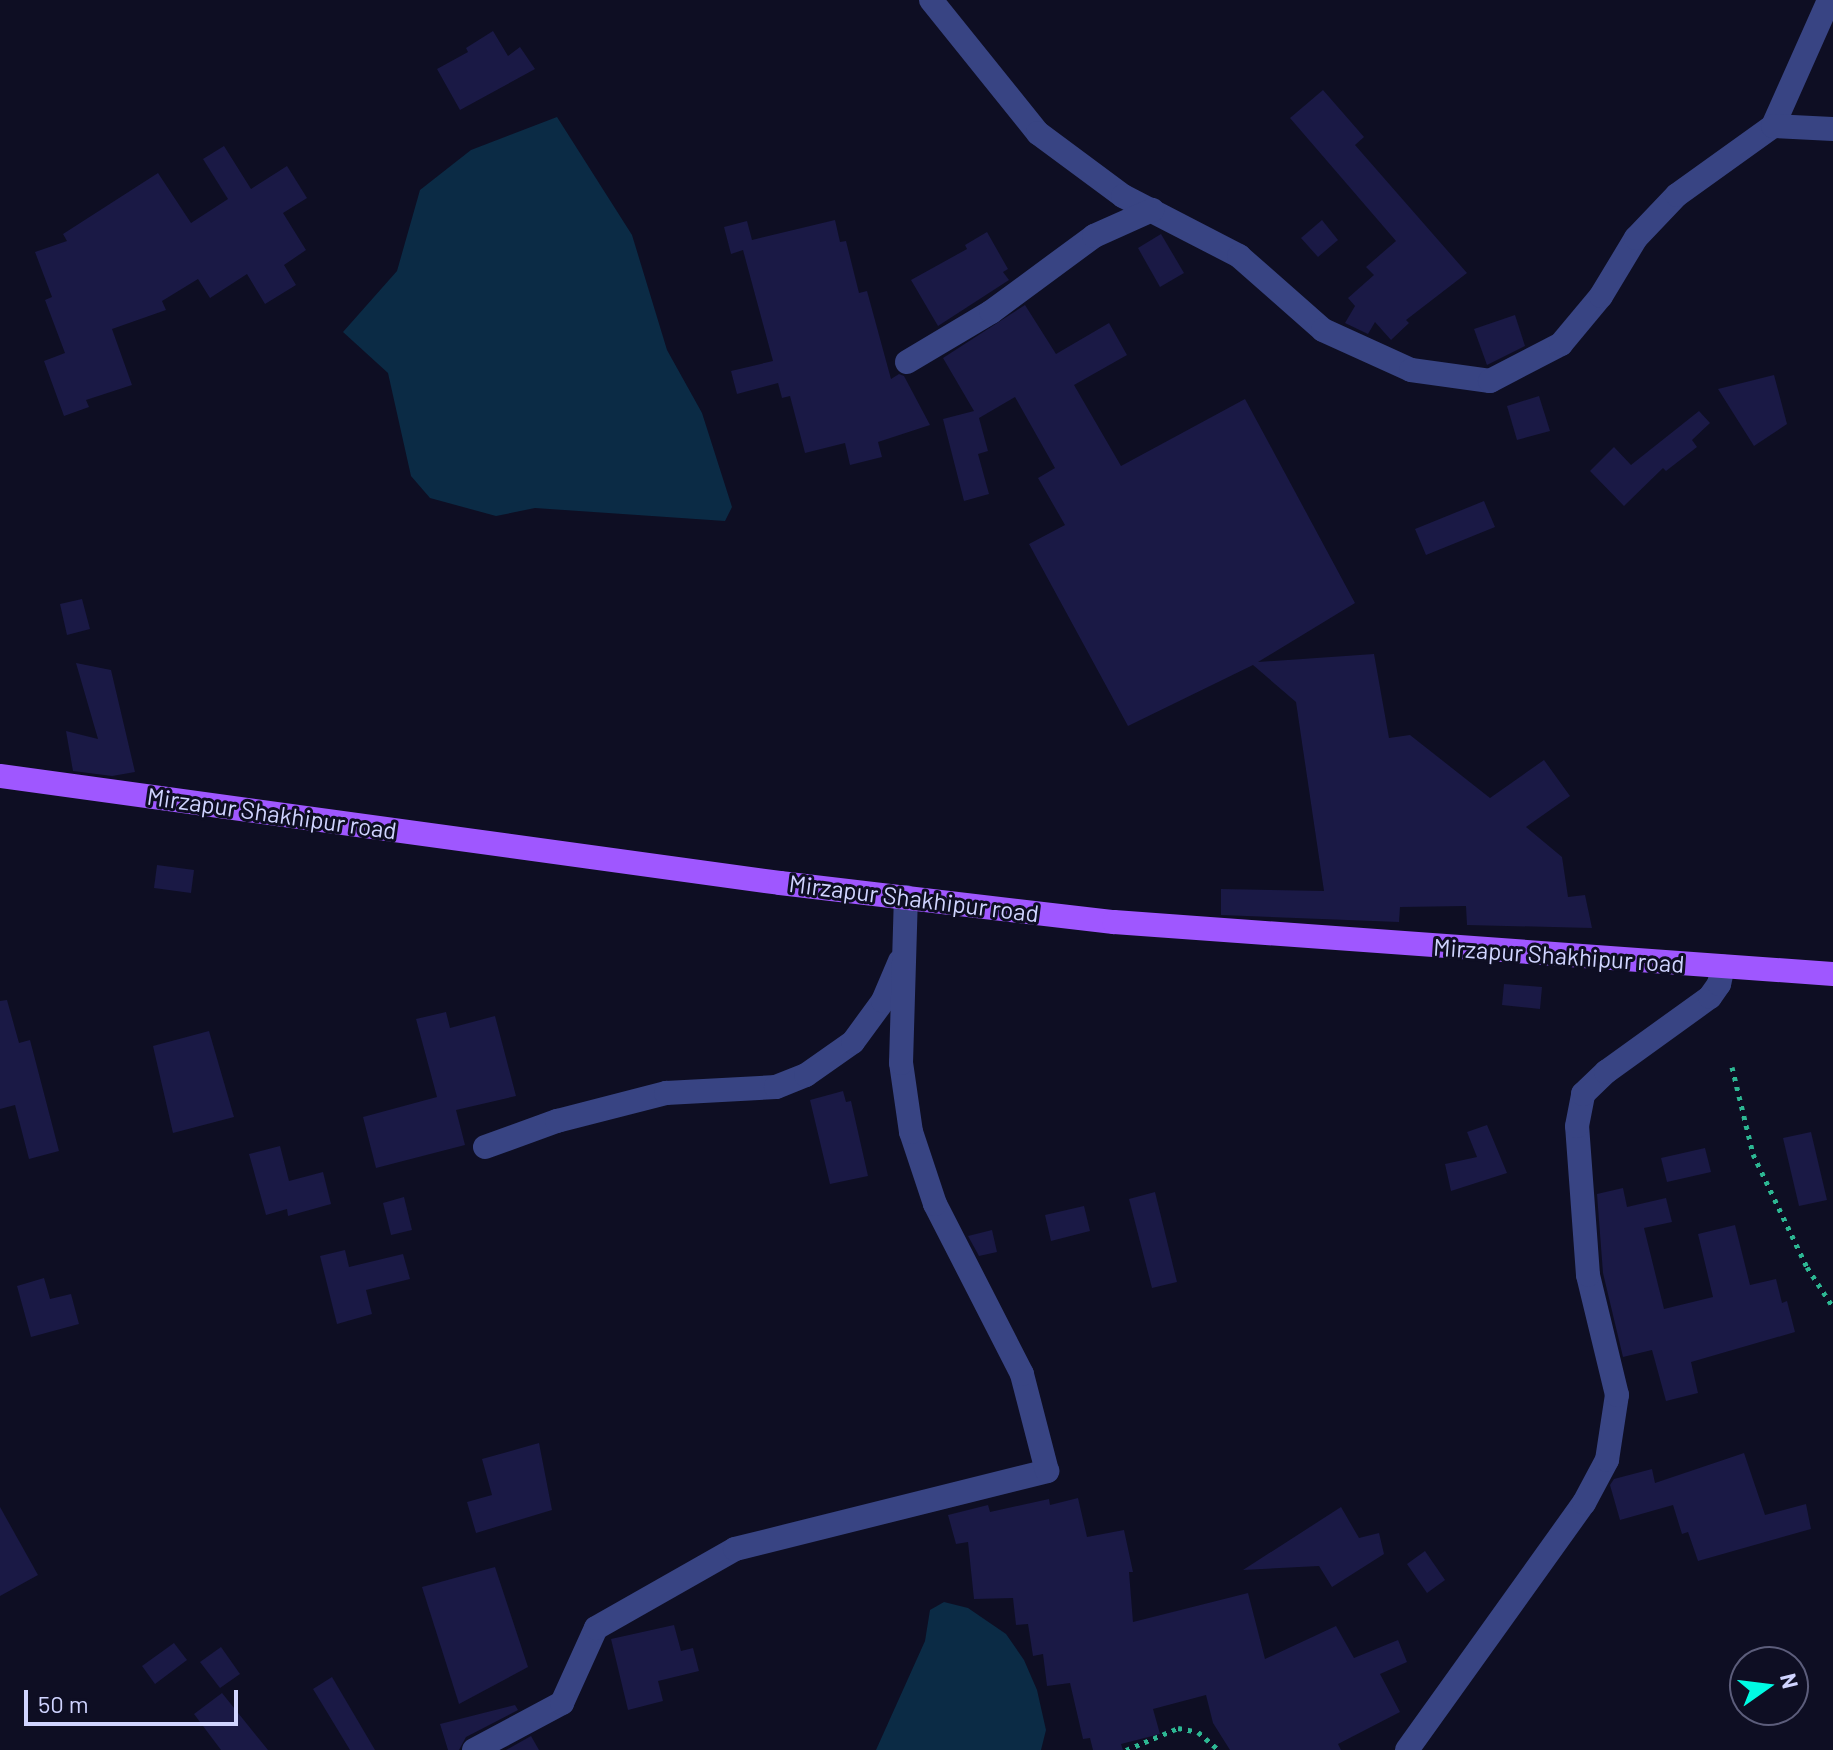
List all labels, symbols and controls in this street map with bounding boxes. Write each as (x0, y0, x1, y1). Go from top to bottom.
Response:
street label: Mirzapur Shakhipur road (145, 781, 399, 845)
street label: Mirzapur Shakhipur road (787, 868, 1041, 928)
street label: Mirzapur Shakhipur road (1432, 932, 1686, 978)
north arrow (1729, 1646, 1809, 1726)
text: N (1776, 1670, 1805, 1691)
scale bar (28, 1674, 242, 1724)
text: 50 m (38, 1689, 89, 1718)

